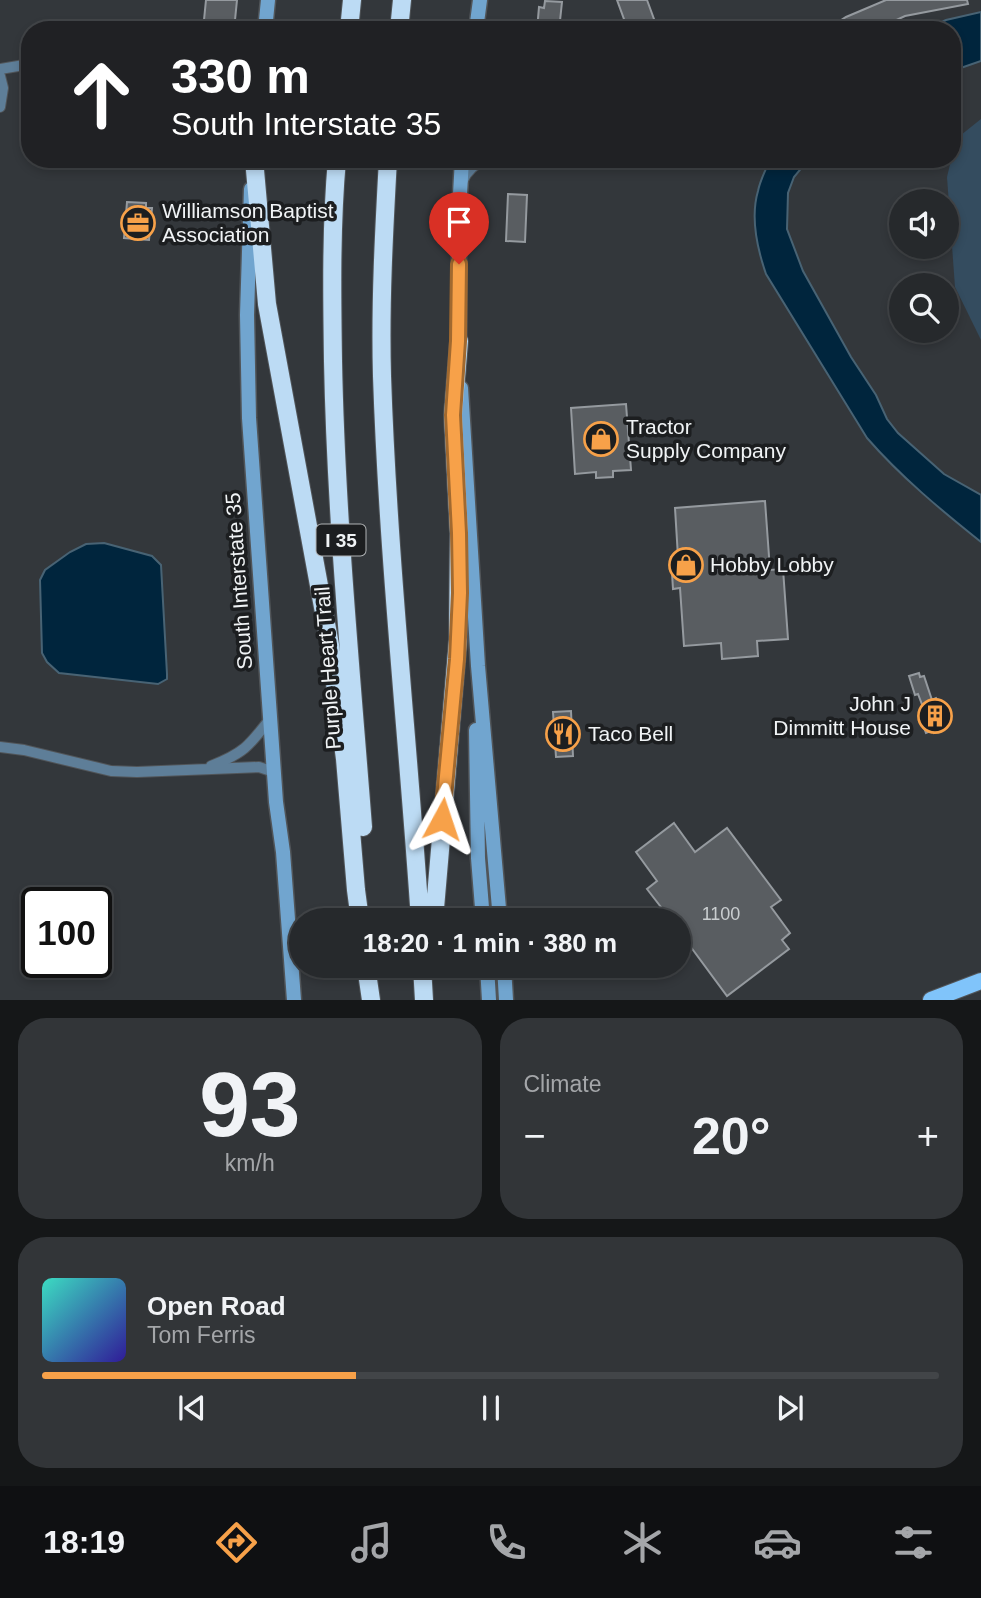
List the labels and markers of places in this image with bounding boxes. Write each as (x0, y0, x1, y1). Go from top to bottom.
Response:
pin (429, 192, 489, 264)
place label: Williamson Baptist Association (162, 199, 334, 246)
office icon: Williamson Baptist Association (119, 204, 157, 242)
place label: Tractor Supply Company (626, 415, 786, 462)
shop icon: Tractor Supply Company (582, 420, 620, 458)
shop icon: Hobby Lobby (667, 546, 705, 584)
place label: Hobby Lobby (710, 553, 834, 576)
place label: John J Dimmitt House (773, 692, 911, 739)
building icon: John J Dimmitt House (916, 697, 954, 735)
restaurant icon: Taco Bell (544, 715, 582, 753)
place label: Taco Bell (588, 722, 673, 745)

